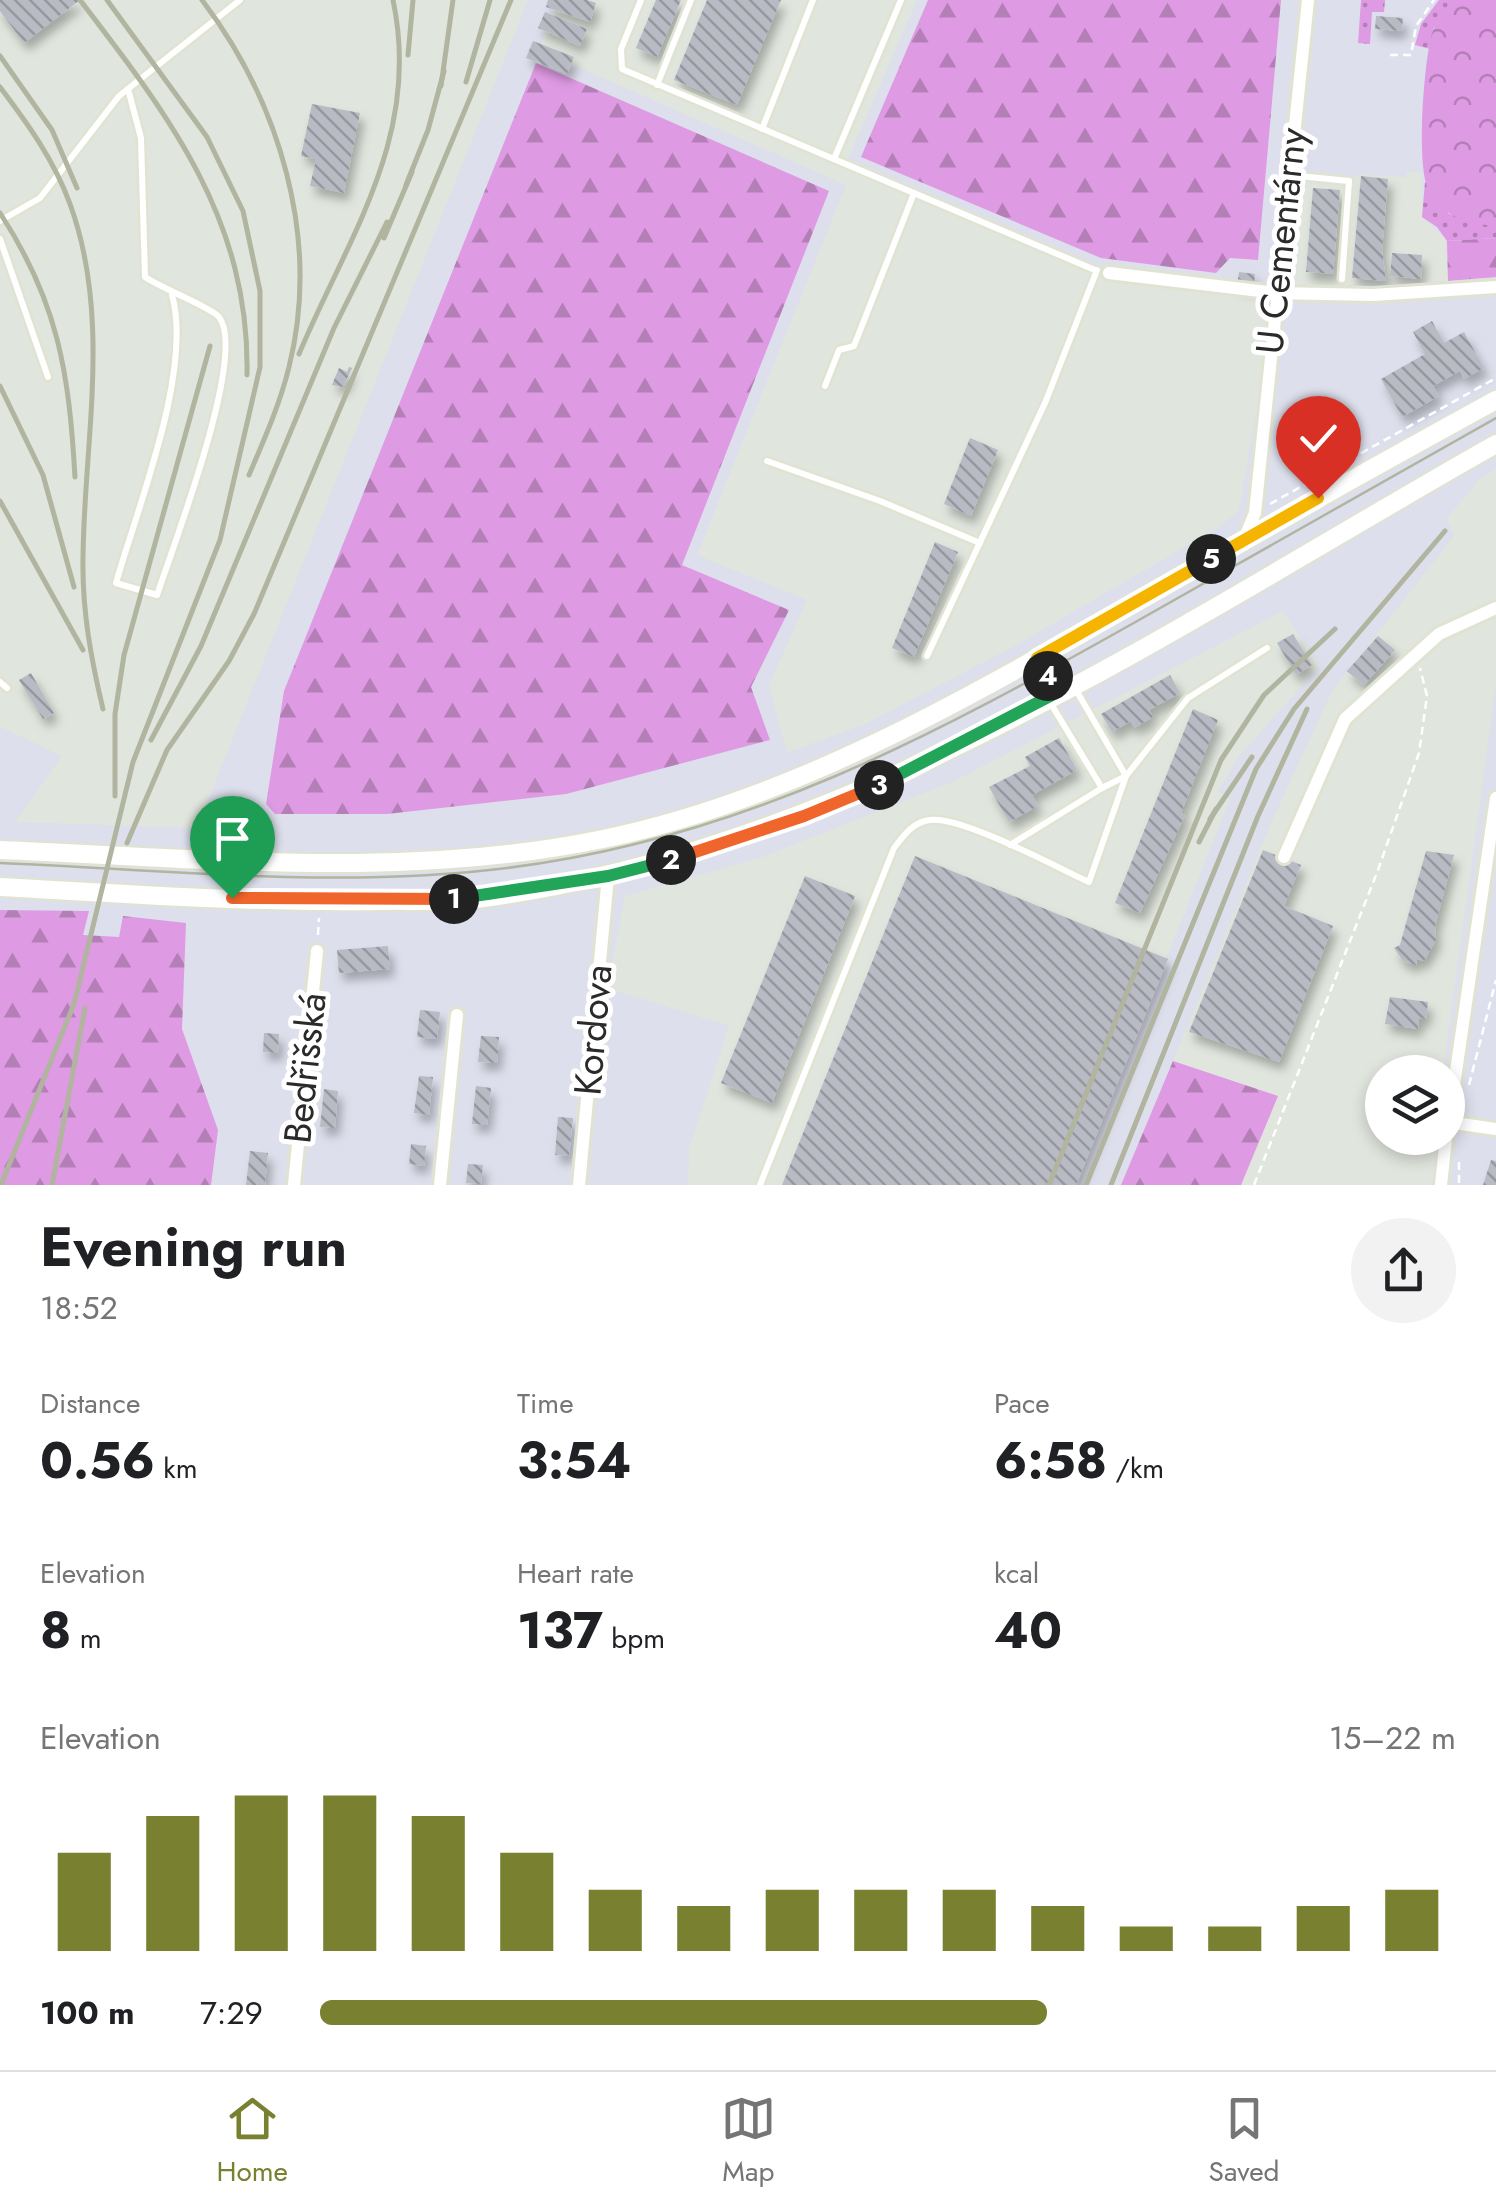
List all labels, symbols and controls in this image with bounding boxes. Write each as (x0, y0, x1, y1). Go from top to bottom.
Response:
street label: U Cementárny (1241, 125, 1320, 357)
pin (1276, 396, 1361, 499)
icon: check (1291, 411, 1346, 466)
pin: 5 (1186, 534, 1236, 584)
text: 5 (1202, 538, 1220, 579)
pin: 4 (1023, 651, 1073, 701)
text: 4 (1038, 655, 1058, 696)
pin: 3 (854, 760, 904, 810)
text: 3 (870, 764, 888, 805)
pin (190, 796, 275, 899)
icon: arrive (205, 811, 260, 866)
pin: 2 (646, 835, 696, 885)
text: 2 (662, 839, 680, 880)
pin: 1 (429, 874, 479, 924)
text: 1 (447, 878, 461, 919)
street label: Kordova (559, 962, 626, 1098)
street label: Bedřišská (269, 990, 340, 1146)
map controls (1365, 1055, 1465, 1155)
button: layers (1365, 1055, 1465, 1155)
text: Evening run (40, 1207, 347, 1287)
button: share (1351, 1218, 1456, 1323)
text: 18:52 (40, 1285, 118, 1331)
text: Distance (40, 1383, 140, 1424)
text: Time (517, 1383, 574, 1424)
text: Pace (994, 1383, 1050, 1424)
text: 0.56 (40, 1424, 155, 1497)
text: 3:54 (517, 1424, 631, 1497)
text: 6:58 (994, 1424, 1107, 1497)
text: km (155, 1448, 197, 1489)
text: /km (1107, 1448, 1164, 1489)
text: Elevation (40, 1553, 146, 1594)
text: Heart rate (517, 1553, 634, 1594)
text: kcal (994, 1553, 1039, 1594)
text: 8 (40, 1594, 71, 1667)
text: 137 (517, 1594, 603, 1667)
text: 40 (994, 1594, 1062, 1667)
text: m (71, 1618, 102, 1659)
text: bpm (603, 1618, 665, 1659)
text: Elevation (40, 1715, 161, 1761)
text: 15–22 m (1329, 1715, 1456, 1761)
text: 100 m (40, 1990, 135, 2036)
text: 7:29 (200, 1990, 263, 2036)
tab: Home (216, 2091, 288, 2192)
tab: Map (721, 2091, 776, 2192)
tab: Saved (1209, 2091, 1280, 2192)

